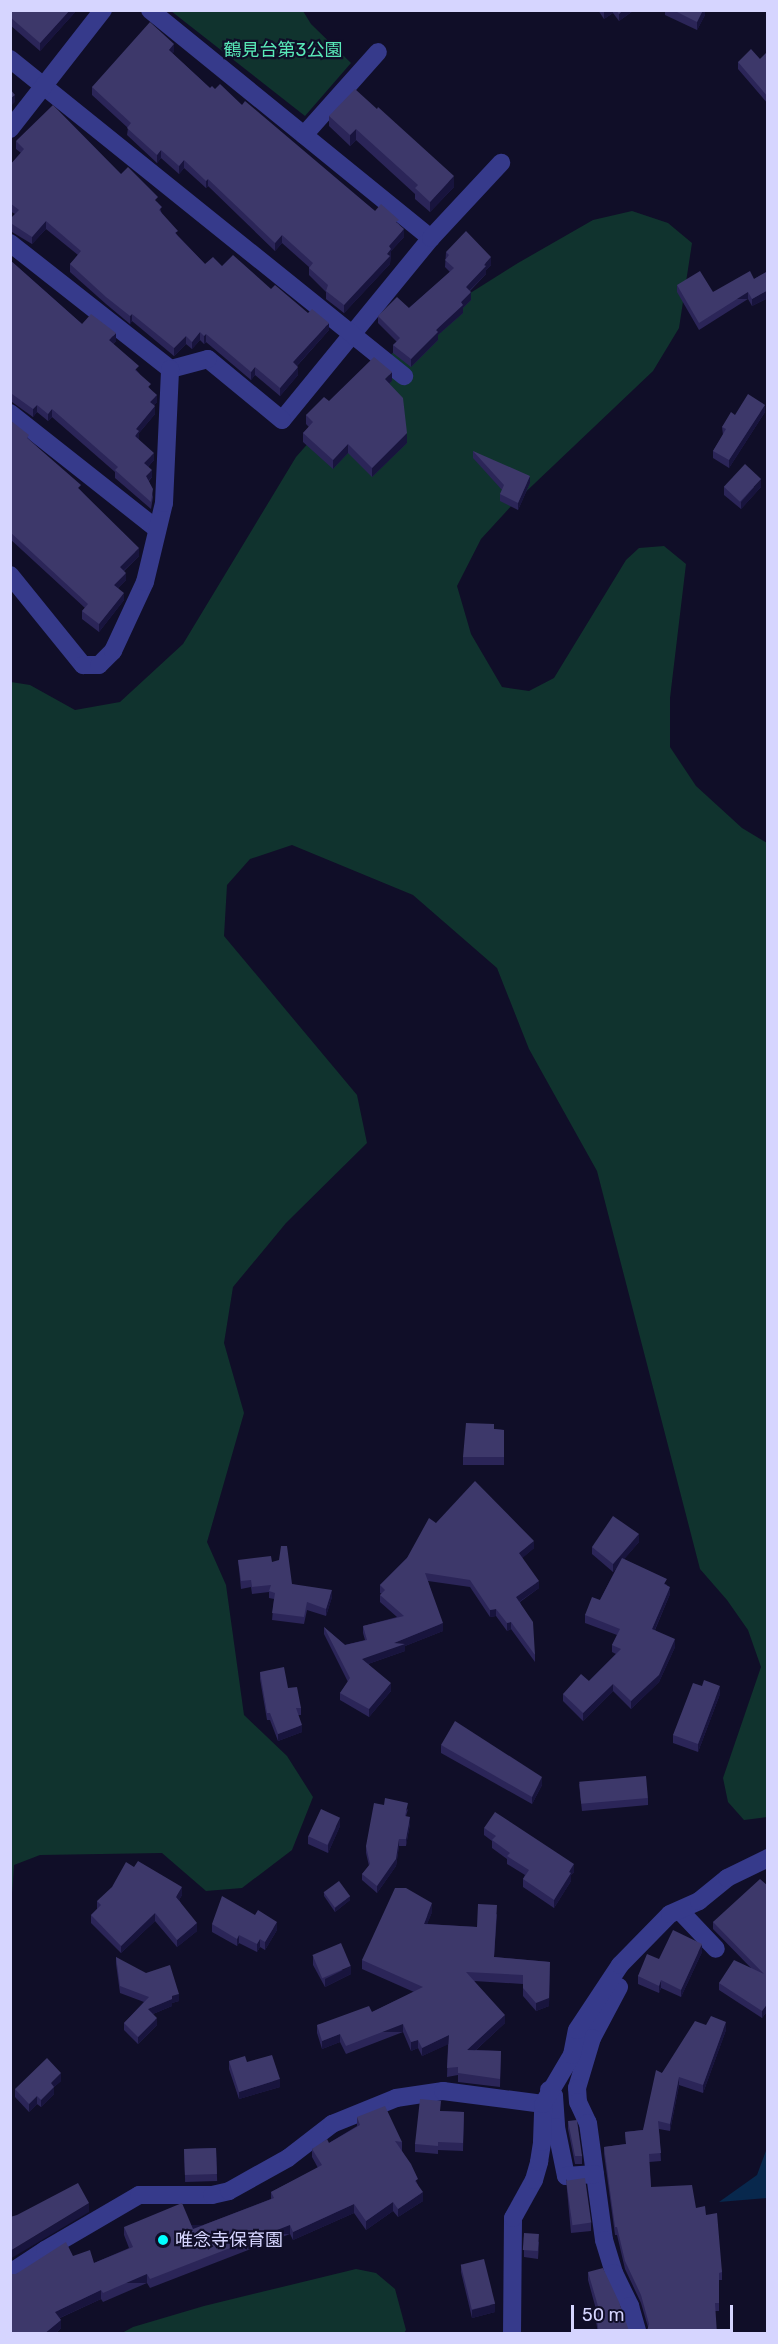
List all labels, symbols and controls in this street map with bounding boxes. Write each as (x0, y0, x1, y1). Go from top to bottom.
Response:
park label: 鶴見台第3公園 (224, 39, 342, 61)
place label: 唯念寺保育園 (175, 2229, 283, 2251)
marker: 唯念寺保育園 (156, 2233, 170, 2247)
scale bar (574, 2293, 736, 2331)
text: 50 m (582, 2304, 625, 2326)

